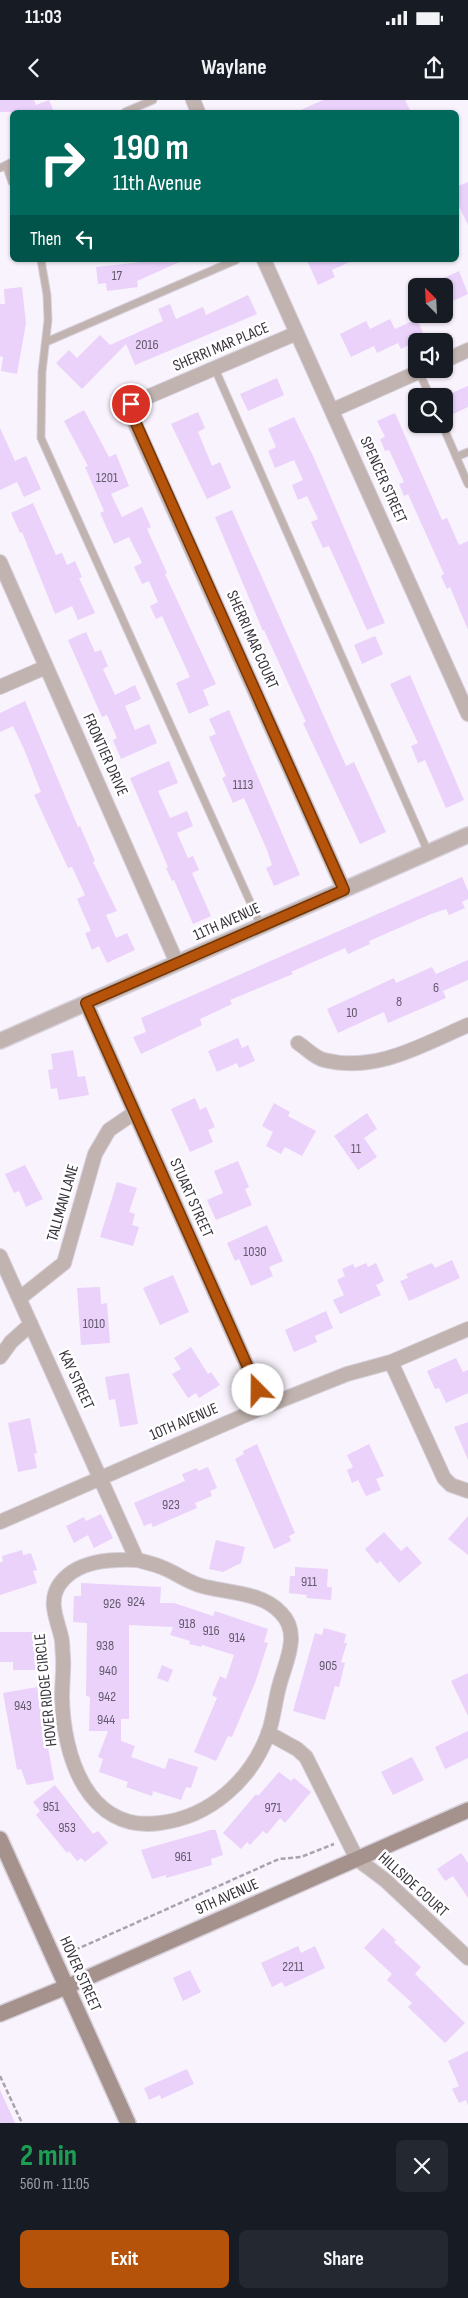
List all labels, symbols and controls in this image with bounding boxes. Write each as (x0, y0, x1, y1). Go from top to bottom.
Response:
text: 11:03 (25, 6, 62, 29)
icon: back (20, 54, 48, 82)
text: Waylane (201, 54, 267, 81)
icon: share (420, 54, 448, 82)
text: 190 m (113, 127, 189, 170)
icon: right (30, 130, 95, 195)
text: 11th Avenue (113, 170, 202, 197)
icon: left (71, 225, 99, 253)
text: Then (30, 228, 61, 251)
house number: 17 (112, 267, 123, 284)
north arrow (408, 278, 452, 322)
map controls (408, 278, 453, 433)
street label: SHERRI MAR PLACE (170, 318, 272, 376)
button: sound (408, 333, 453, 378)
house number: 2016 (135, 336, 159, 353)
pin (110, 383, 152, 425)
button: search (408, 388, 453, 433)
icon: arrive (117, 390, 145, 418)
street label: SPENCER STREET (355, 434, 411, 527)
house number: 1201 (96, 469, 118, 486)
street label: SHERRI MAR COURT (222, 588, 282, 693)
street label: FRONTIER DRIVE (78, 711, 132, 799)
house number: 1113 (233, 776, 253, 793)
street label: 11TH AVENUE (191, 899, 263, 945)
house number: 6 (433, 979, 439, 996)
house number: 8 (396, 993, 402, 1010)
house number: 10 (346, 1004, 358, 1021)
house number: 11 (351, 1140, 361, 1157)
street label: STUART STREET (165, 1156, 217, 1241)
street label: TALLMAN LANE (43, 1162, 83, 1244)
house number: 1030 (243, 1243, 267, 1260)
house number: 1010 (83, 1315, 105, 1332)
street label: KAY STREET (54, 1347, 98, 1413)
position arrow (231, 1363, 283, 1415)
street label: 10TH AVENUE (147, 1399, 221, 1445)
house number: 923 (162, 1496, 180, 1513)
house number: 911 (301, 1573, 317, 1590)
house number: 924 (127, 1593, 145, 1610)
house number: 926 (103, 1595, 121, 1612)
house number: 918 (178, 1615, 196, 1632)
house number: 916 (202, 1622, 220, 1639)
house number: 914 (229, 1629, 246, 1646)
street label: HOVER RIDGE CIRCLE (31, 1632, 61, 1748)
house number: 938 (96, 1637, 114, 1654)
house number: 905 (319, 1657, 337, 1674)
house number: 940 (99, 1662, 117, 1679)
house number: 942 (98, 1688, 116, 1705)
house number: 943 (14, 1697, 32, 1714)
house number: 944 (97, 1711, 115, 1728)
house number: 951 (43, 1798, 59, 1815)
house number: 971 (265, 1799, 281, 1816)
house number: 953 (58, 1819, 76, 1836)
house number: 961 (174, 1848, 192, 1865)
street label: HILLSIDE COURT (374, 1849, 452, 1922)
street label: 9TH AVENUE (192, 1875, 262, 1919)
street label: HOVER STREET (55, 1934, 105, 2015)
house number: 2211 (282, 1958, 304, 1975)
text: 2 min (20, 2138, 77, 2174)
button: close (396, 2140, 448, 2192)
text: 560 m · 11:05 (20, 2175, 89, 2194)
button: Exit (20, 2230, 229, 2288)
button: Share (239, 2230, 448, 2288)

